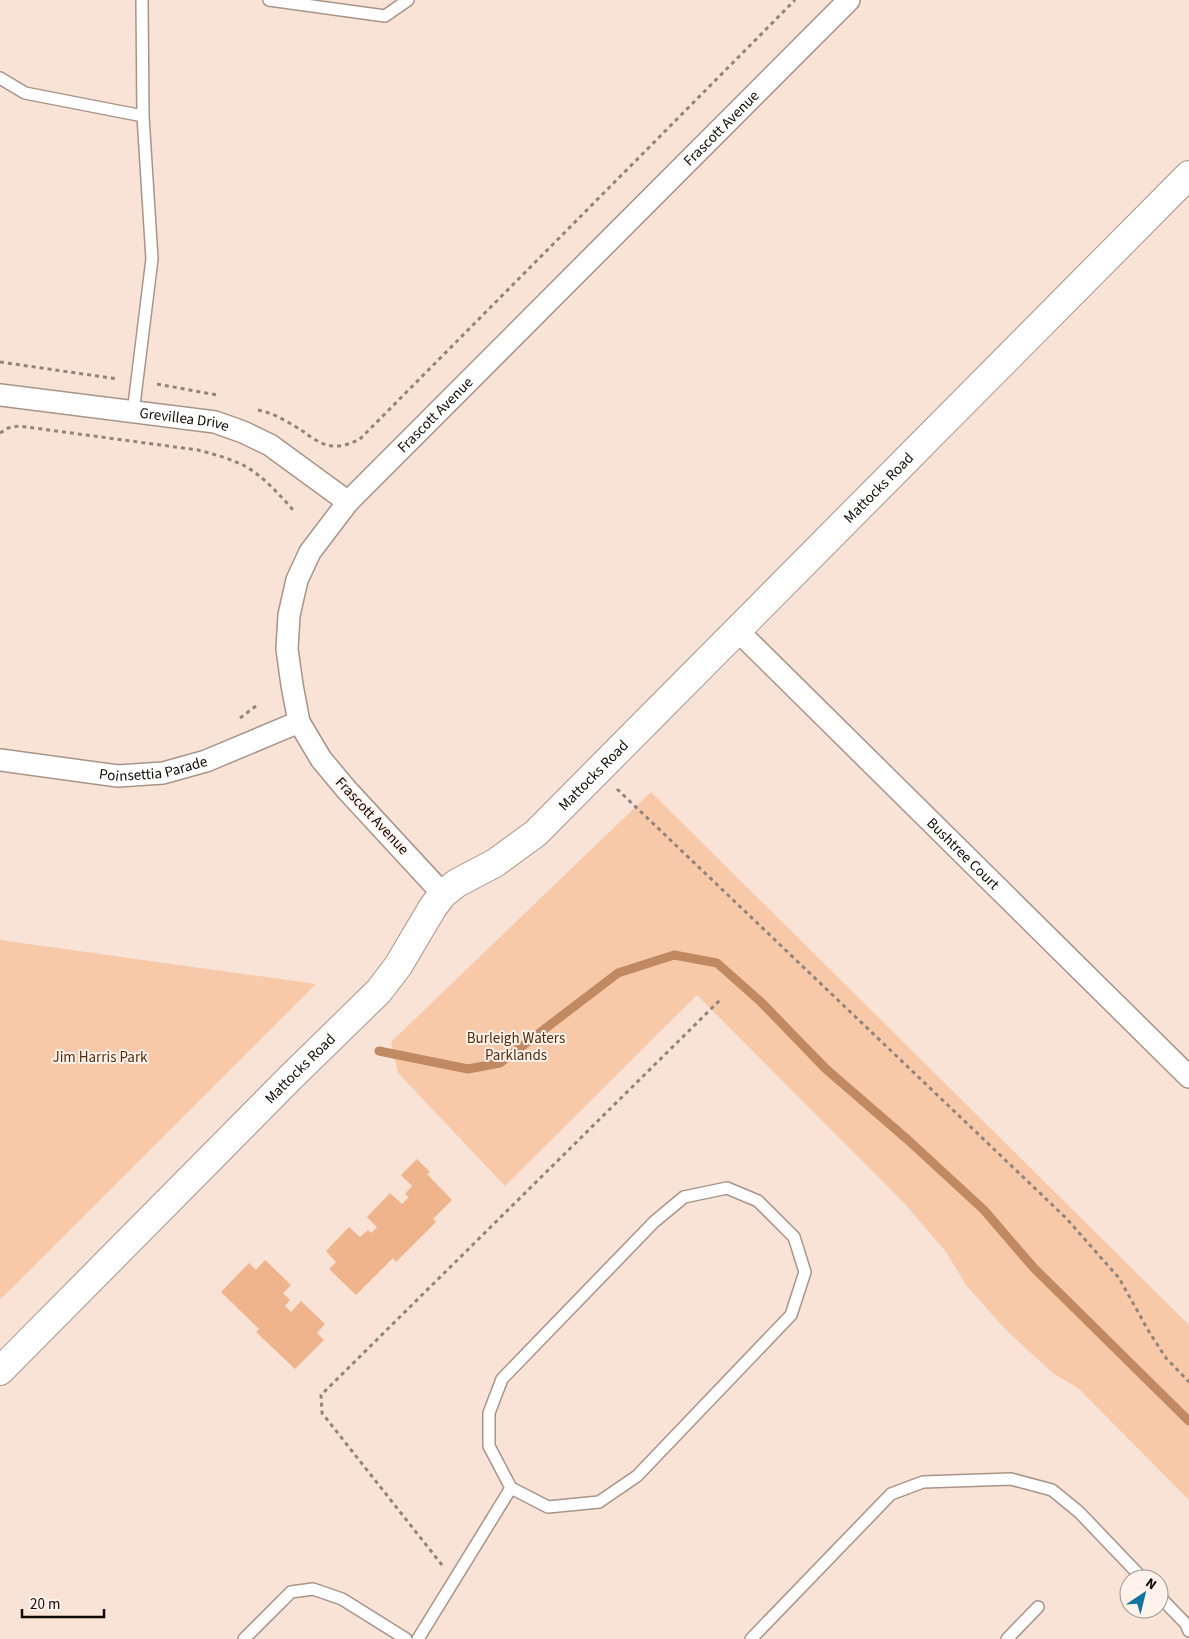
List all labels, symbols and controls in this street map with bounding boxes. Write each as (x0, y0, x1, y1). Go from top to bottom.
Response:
street label: Frascott Avenue (679, 85, 764, 171)
street label: Frascott Avenue (393, 372, 478, 457)
street label: Grevillea Drive (138, 402, 232, 437)
street label: Mattocks Road (839, 448, 918, 528)
street label: Mattocks Road (553, 735, 633, 815)
street label: Poinsettia Parade (98, 751, 210, 787)
street label: Frascott Avenue (330, 773, 414, 859)
street label: Bushtree Court (922, 813, 1004, 894)
park label: Burleigh Waters Parklands (467, 1028, 565, 1066)
street label: Mattocks Road (260, 1029, 340, 1108)
park label: Jim Harris Park (52, 1047, 148, 1068)
north arrow (1119, 1569, 1169, 1619)
text: N (1141, 1573, 1160, 1595)
scale bar (22, 1586, 105, 1618)
text: 20 m (30, 1594, 60, 1615)

